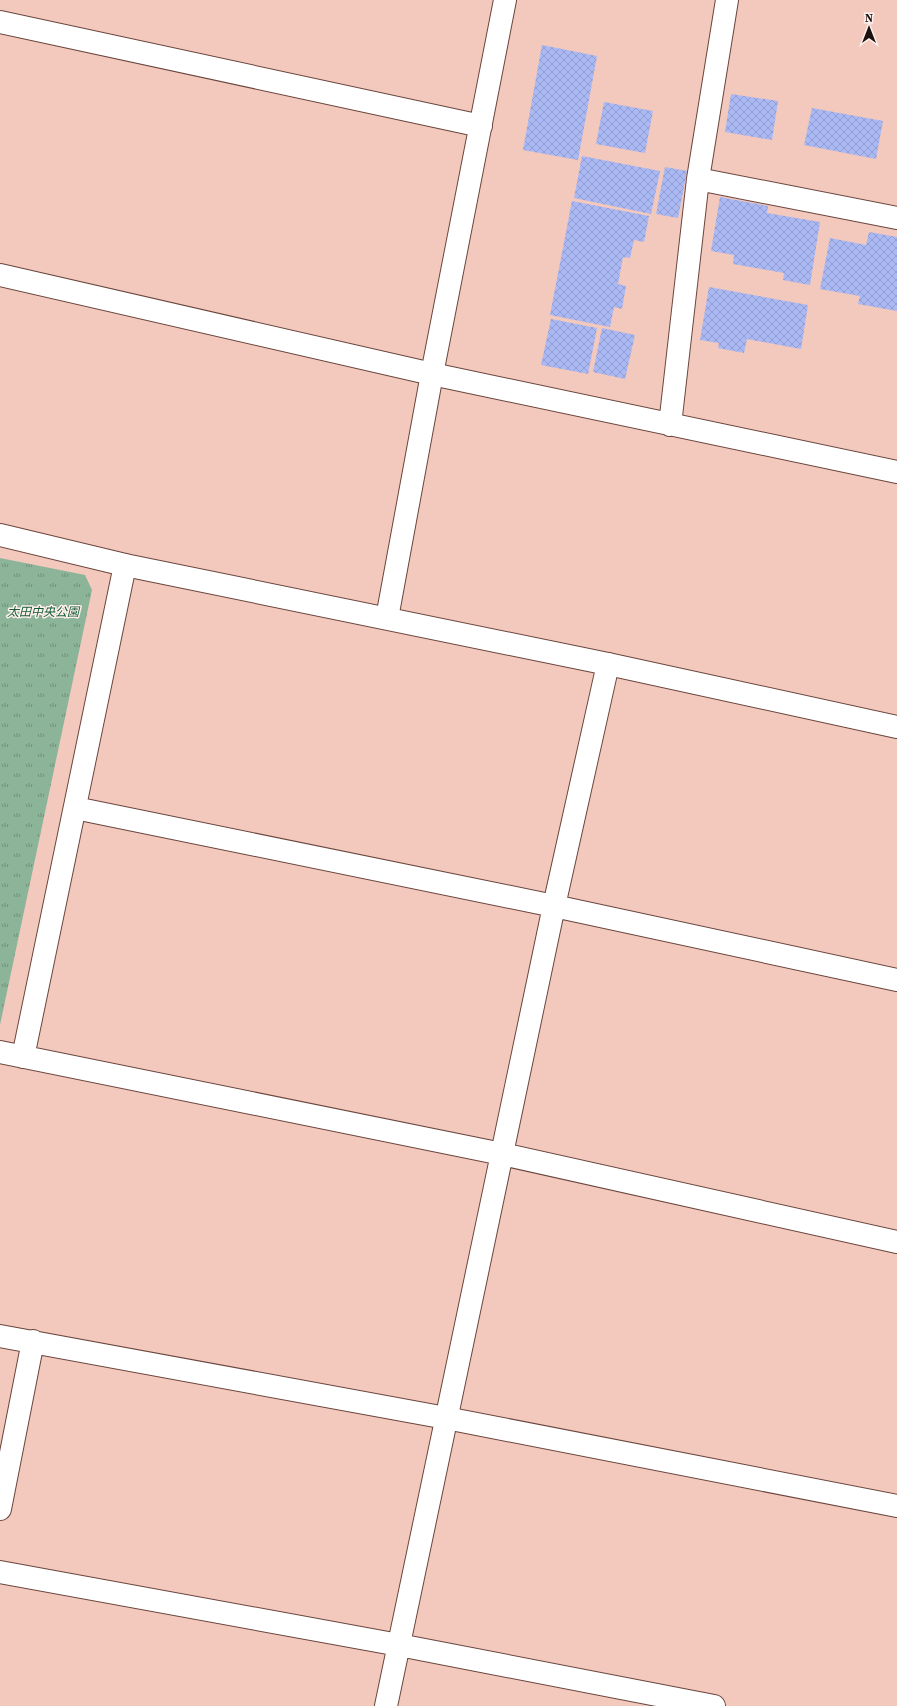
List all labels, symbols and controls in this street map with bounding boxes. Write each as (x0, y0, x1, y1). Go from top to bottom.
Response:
north arrow (849, 8, 889, 48)
text: N (865, 11, 873, 26)
park label: 太田中央公園 (7, 604, 81, 620)

